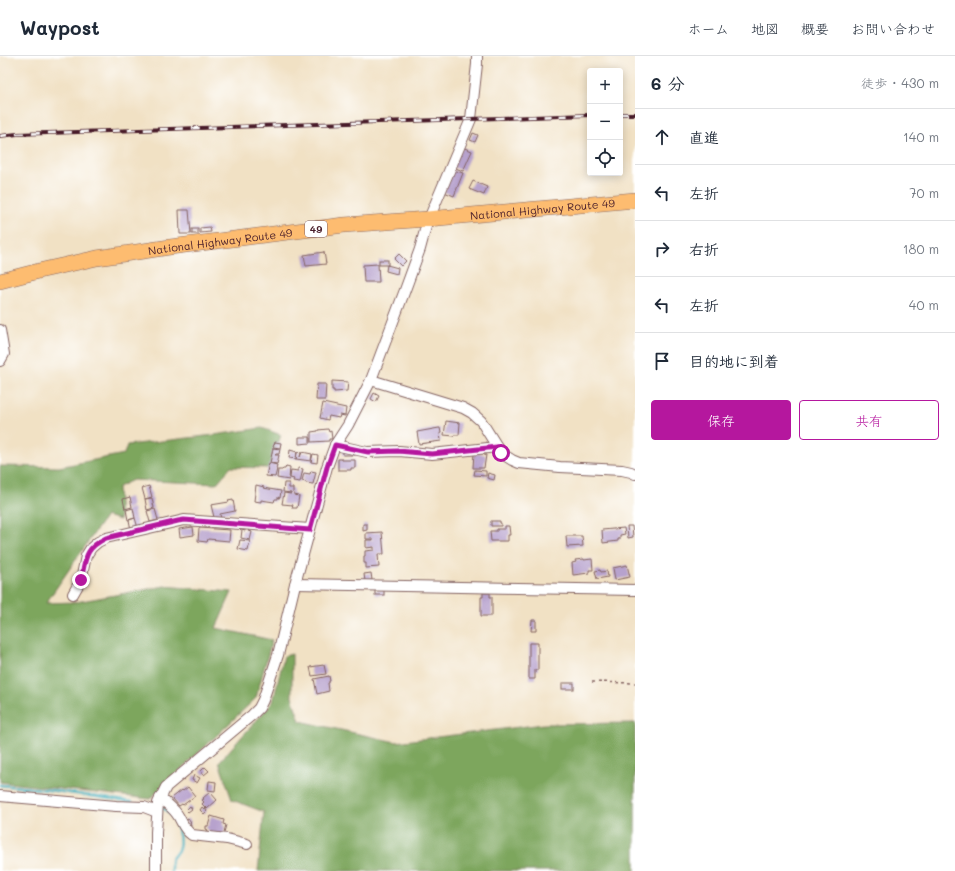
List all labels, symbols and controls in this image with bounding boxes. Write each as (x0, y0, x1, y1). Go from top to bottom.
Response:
text: Waypost (20, 15, 100, 40)
text: ホーム (688, 19, 729, 38)
text: 地図 (751, 19, 779, 38)
text: 概要 (801, 19, 829, 38)
text: お問い合わせ (851, 19, 935, 38)
map controls (587, 68, 623, 176)
button: + (587, 68, 623, 104)
text: 6 分 (651, 72, 684, 94)
text: 徒歩 · 430 m (861, 74, 939, 91)
button: − (587, 104, 623, 140)
icon: ahead (651, 126, 673, 148)
text: 直進 (689, 127, 719, 147)
text: 140 m (903, 128, 939, 145)
button: locate (587, 140, 623, 176)
icon: left (651, 182, 673, 204)
text: 左折 (689, 183, 719, 203)
text: 70 m (909, 184, 939, 201)
street label: National Highway Route 49 (469, 194, 616, 223)
road number: 49 (305, 221, 327, 237)
street label: National Highway Route 49 (147, 224, 294, 258)
icon: right (651, 238, 673, 260)
text: 右折 (689, 239, 719, 259)
text: 180 m (903, 240, 939, 257)
icon: left (651, 294, 673, 316)
text: 左折 (689, 295, 719, 315)
text: 40 m (909, 296, 939, 313)
icon: arrive (651, 350, 673, 372)
text: 目的地に到着 (689, 351, 779, 371)
button: 保存 (651, 400, 791, 440)
button: 共有 (799, 400, 939, 440)
route start (492, 444, 510, 462)
route end (72, 571, 90, 589)

